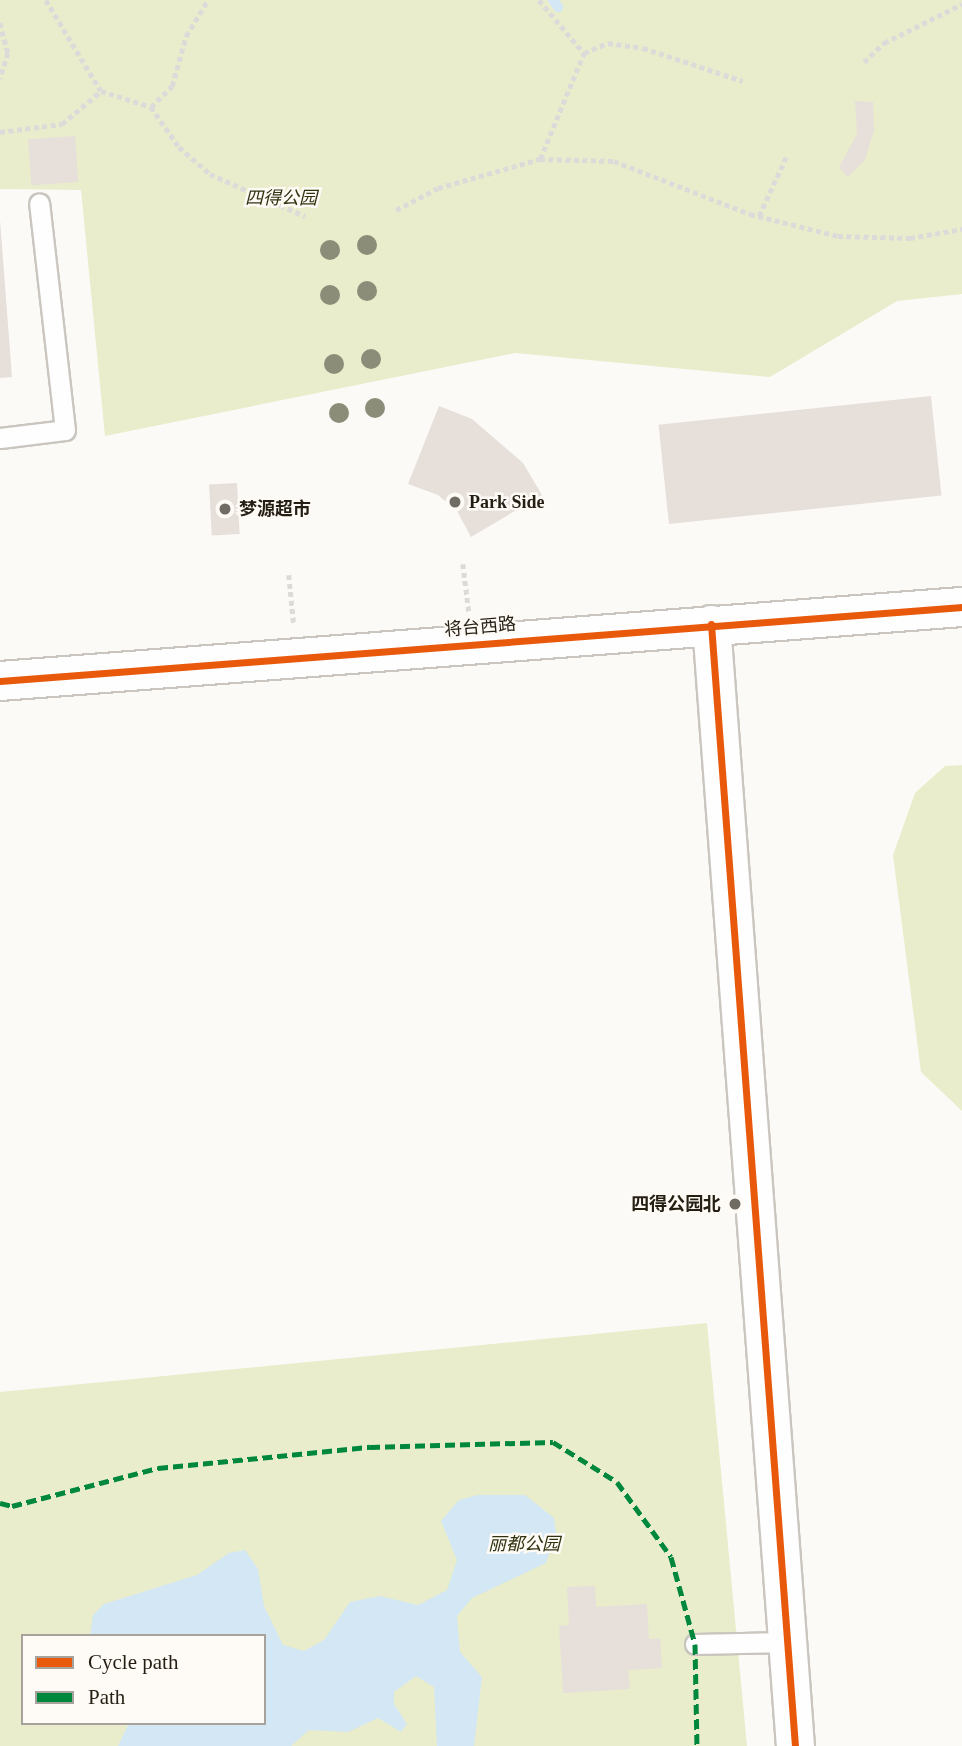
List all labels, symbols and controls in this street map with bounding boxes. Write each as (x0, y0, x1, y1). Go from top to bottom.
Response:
park label: 四得公园 (245, 187, 317, 209)
place label: Park Side (469, 491, 545, 513)
marker: Park Side (447, 494, 463, 510)
place label: 梦源超市 (239, 498, 311, 520)
marker: 梦源超市 (217, 501, 233, 517)
street label: 将台西路 (443, 613, 517, 641)
place label: 四得公园北 (631, 1193, 721, 1215)
marker: 四得公园北 (727, 1196, 743, 1212)
park label: 丽都公园 (488, 1533, 560, 1555)
legend (21, 1634, 266, 1725)
text: Cycle path (88, 1650, 178, 1674)
text: Path (88, 1685, 125, 1709)

